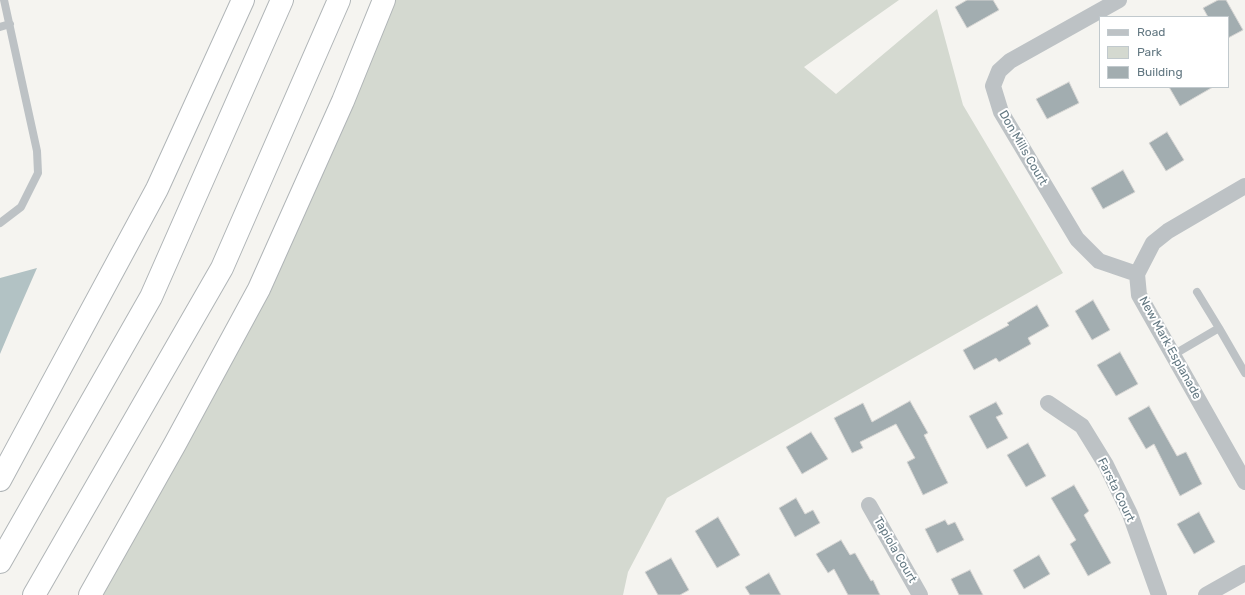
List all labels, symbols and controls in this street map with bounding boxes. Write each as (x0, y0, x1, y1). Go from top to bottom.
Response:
legend (1099, 16, 1229, 88)
text: Road (1137, 25, 1165, 39)
text: Park (1137, 45, 1162, 59)
text: Building (1137, 65, 1183, 79)
street label: Don Mills Court (996, 108, 1050, 188)
street label: New Mark Esplanade (1136, 294, 1204, 402)
street label: Farsta Court (1094, 456, 1138, 524)
street label: Tapiola Court (870, 515, 920, 585)

